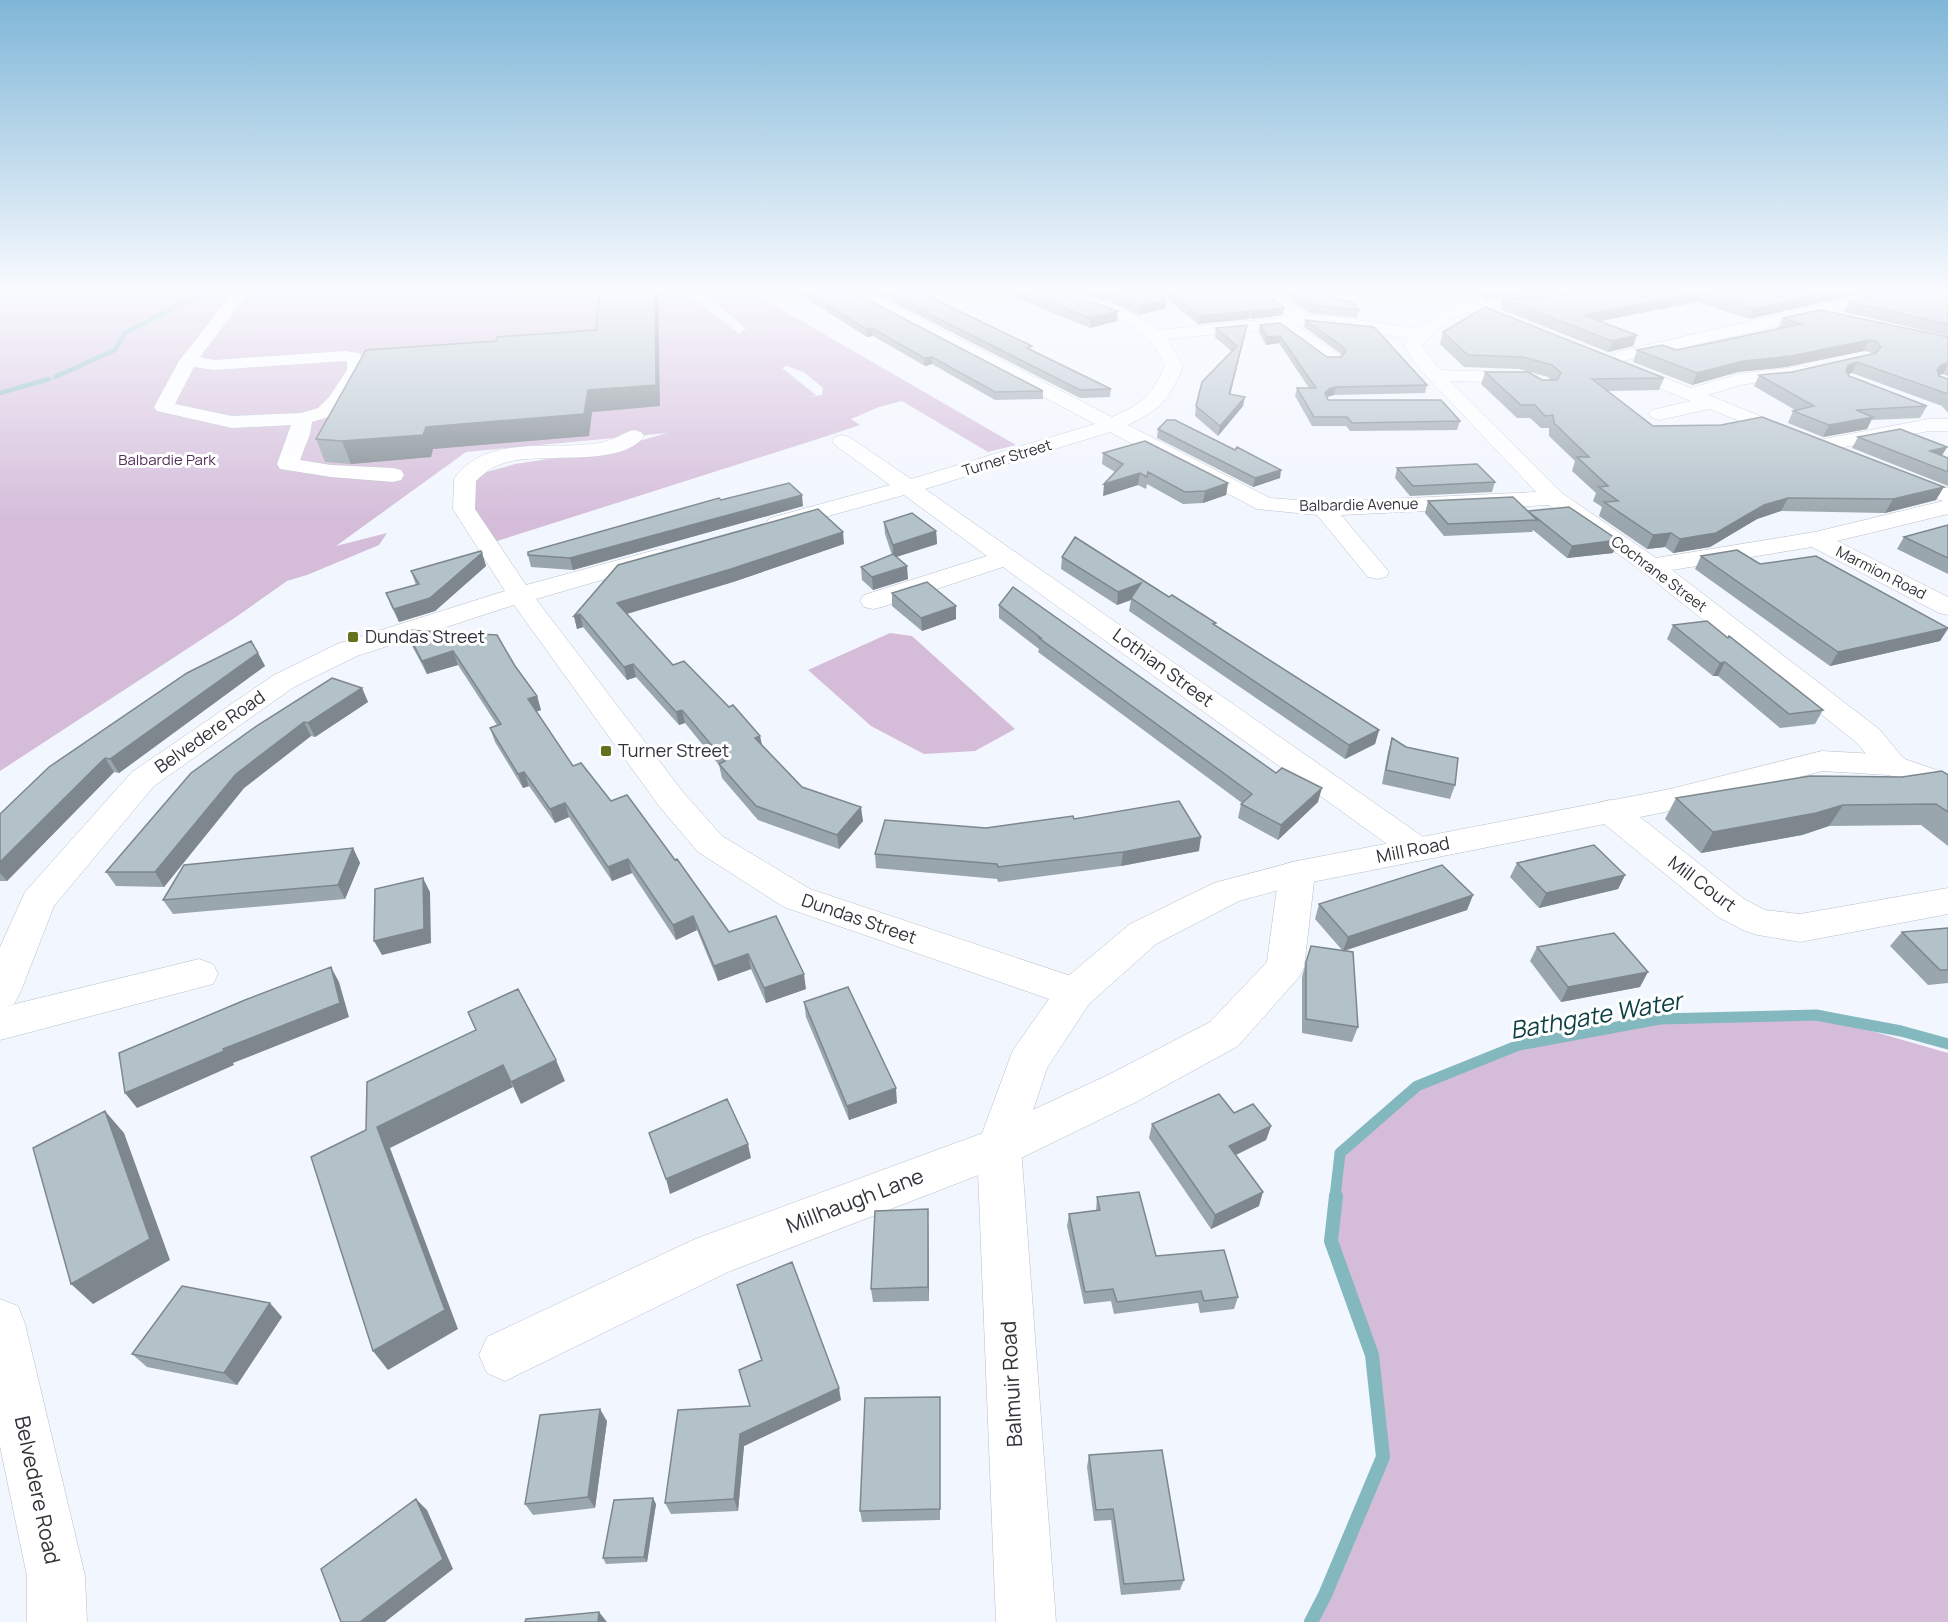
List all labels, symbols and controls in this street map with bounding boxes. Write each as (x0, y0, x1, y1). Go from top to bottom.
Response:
street label: Turner Street (960, 434, 1054, 481)
park label: Balbardie Park (118, 449, 216, 470)
street label: Balbardie Avenue (1299, 493, 1419, 516)
street label: Cochrane Street (1607, 531, 1712, 617)
street label: Marmion Road (1832, 541, 1930, 604)
street label: Lothian Street (1108, 622, 1219, 712)
place label: Dundas Street (365, 624, 485, 648)
marker: Dundas Street (346, 630, 360, 644)
street label: Belvedere Road (150, 684, 269, 778)
place label: Turner Street (618, 738, 729, 762)
marker: Turner Street (599, 744, 613, 758)
street label: Mill Road (1374, 830, 1451, 868)
street label: Mill Court (1664, 850, 1741, 917)
street label: Dundas Street (799, 887, 920, 949)
water label: Bathgate Water (1507, 983, 1688, 1046)
street label: Millhaugh Lane (782, 1161, 927, 1239)
street label: Balmuir Road (994, 1320, 1028, 1448)
street label: Belvedere Road (9, 1413, 67, 1567)

